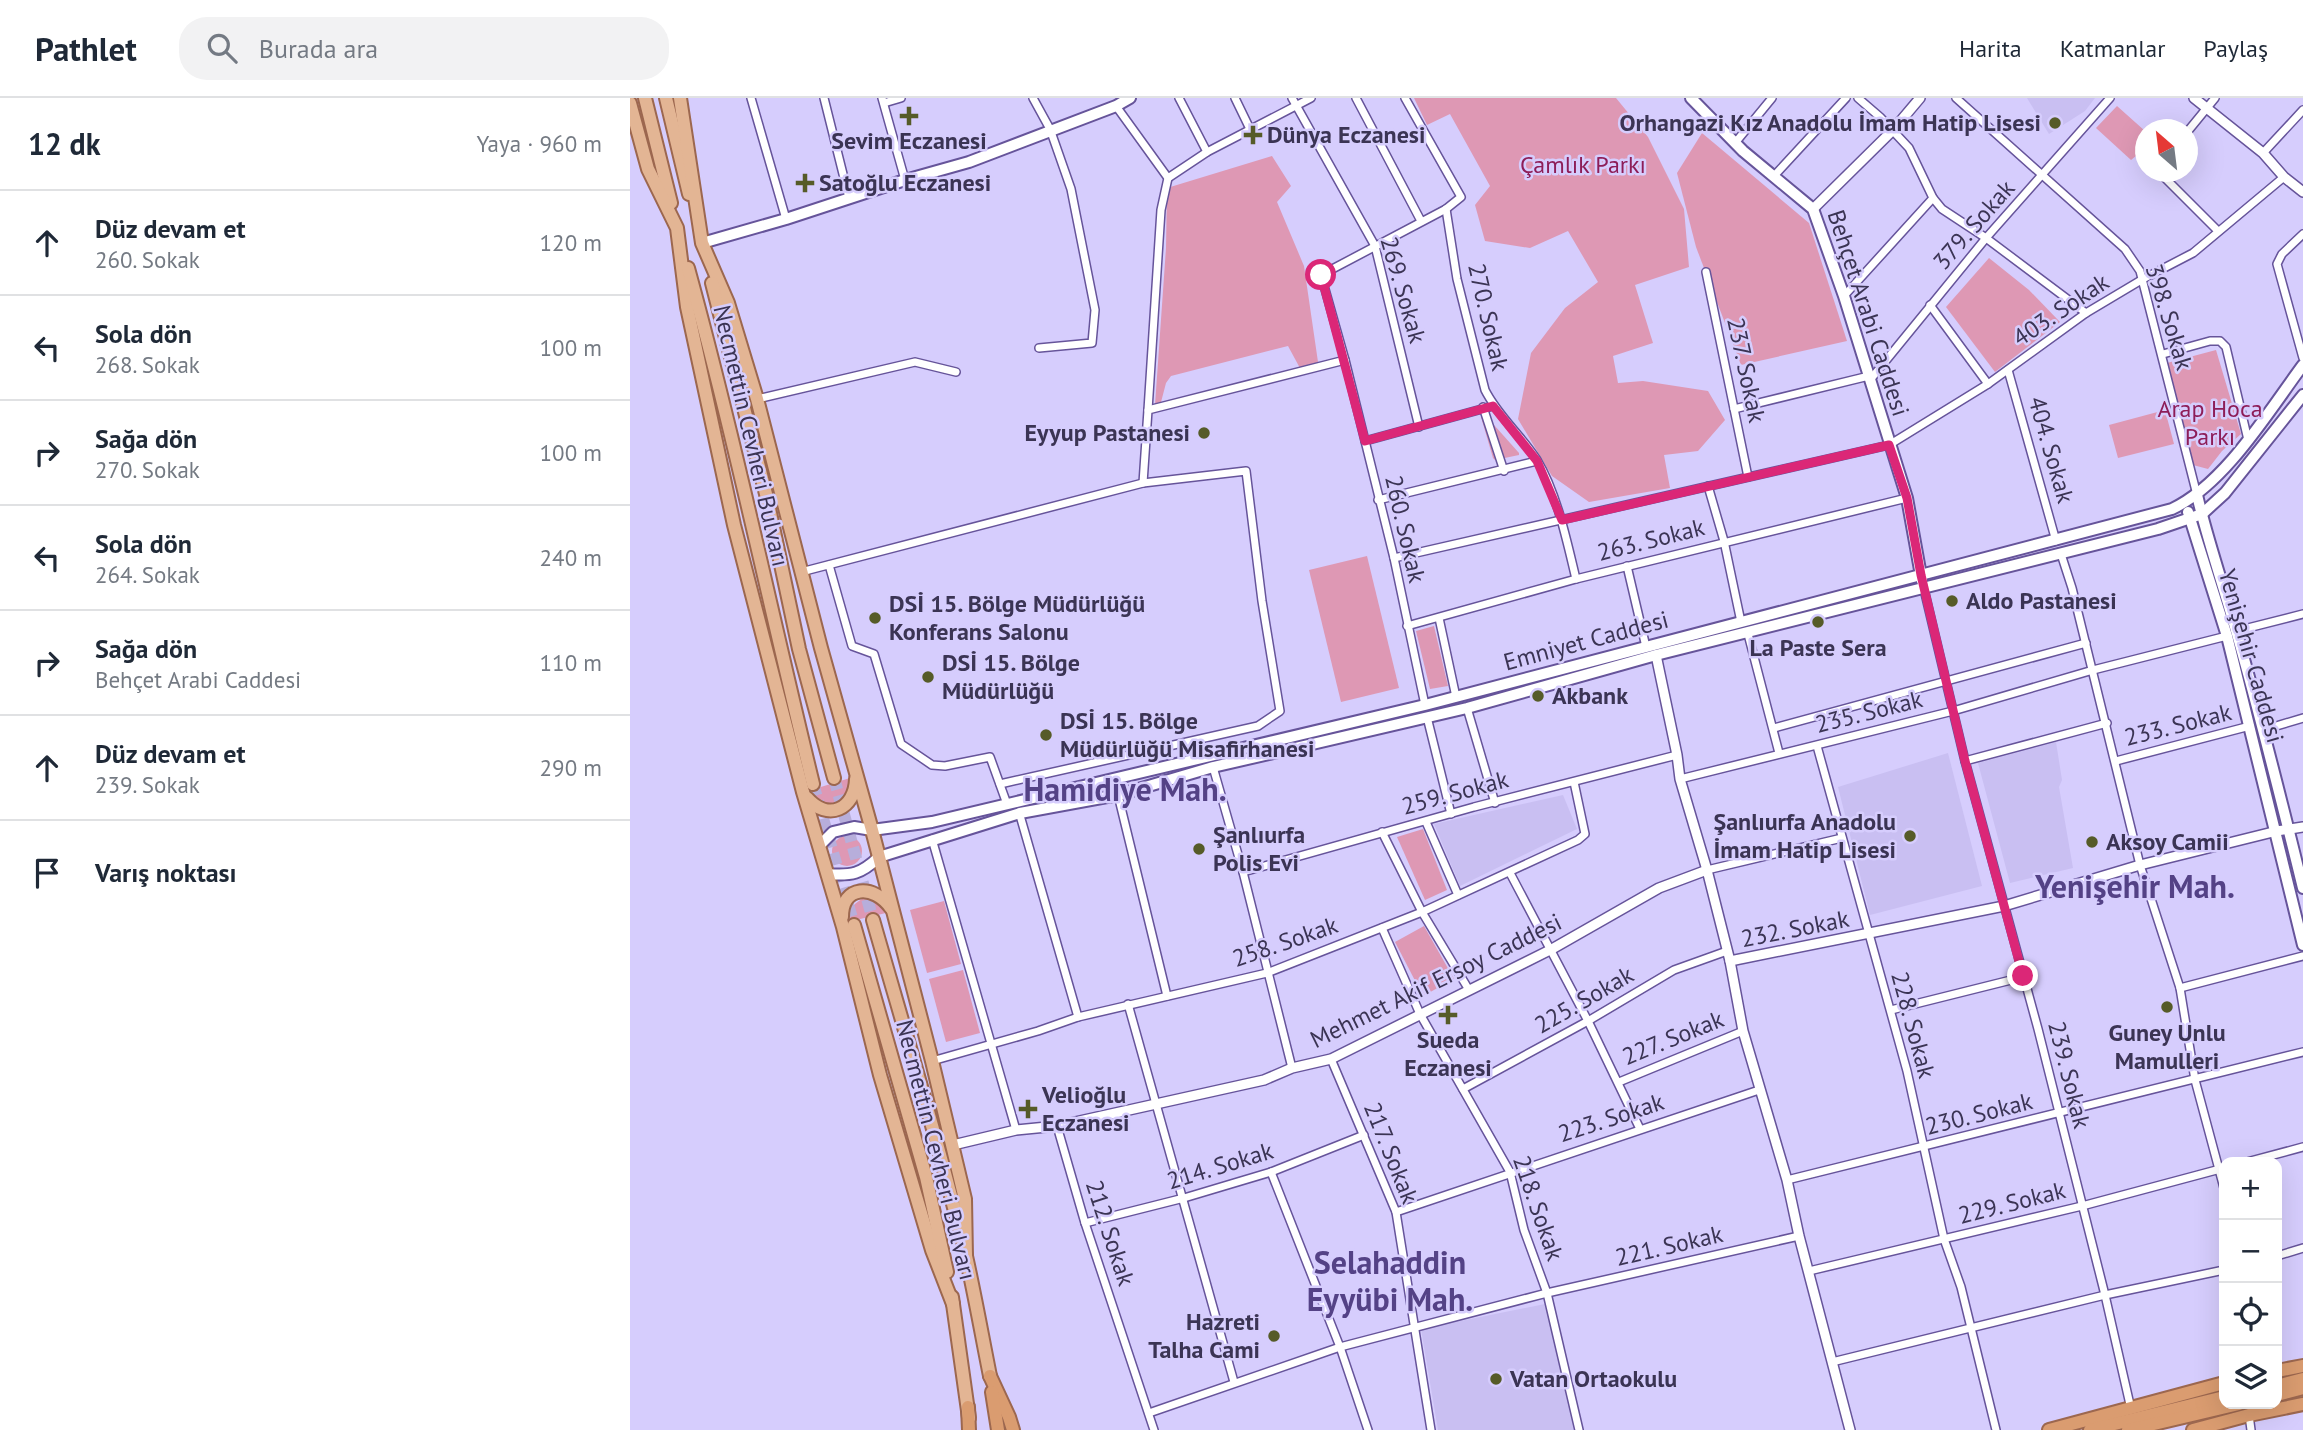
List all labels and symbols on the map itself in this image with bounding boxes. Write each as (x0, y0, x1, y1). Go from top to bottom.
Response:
place label: Orhangazi Kız Anadolu İmam Hatip Lisesi (1620, 107, 2041, 138)
marker: Sevim Eczanesi (901, 108, 917, 124)
marker: Orhangazi Kız Anadolu İmam Hatip Lisesi (2047, 115, 2063, 131)
place label: Dünya Eczanesi (1267, 119, 1425, 150)
north arrow (2135, 119, 2198, 182)
place label: Sevim Eczanesi (831, 125, 987, 156)
marker: Dünya Eczanesi (1245, 127, 1261, 143)
park label: Çamlık Parkı (1520, 149, 1646, 180)
place label: Satoğlu Eczanesi (819, 167, 991, 198)
street label: 379. Sokak (1926, 173, 2022, 276)
marker: Satoğlu Eczanesi (797, 175, 813, 191)
street label: Behçet Arabi Caddesi (1820, 206, 1916, 420)
street label: 269. Sokak (1374, 233, 1434, 347)
route start (1305, 259, 1336, 290)
street label: 270. Sokak (1461, 260, 1516, 374)
street label: 398. Sokak (2139, 260, 2200, 374)
street label: 403. Sokak (2007, 266, 2115, 353)
street label: Necmettin Cevheri Bulvarı (706, 302, 797, 570)
street label: 237. Sokak (1720, 314, 1773, 426)
street label: 404. Sokak (2022, 393, 2082, 507)
park label: Arap Hoca Parkı (2157, 393, 2263, 452)
place label: Eyyup Pastanesi (1024, 417, 1190, 448)
marker: Eyyup Pastanesi (1196, 425, 1212, 441)
street label: 260. Sokak (1378, 472, 1433, 586)
street label: 263. Sokak (1594, 511, 1708, 568)
street label: Yenişehir Caddesi (2212, 565, 2291, 746)
place label: Aldo Pastanesi (1966, 585, 2117, 616)
place label: DSİ 15. Bölge Müdürlüğü Konferans Salonu (889, 588, 1145, 647)
marker: Aldo Pastanesi (1944, 593, 1960, 609)
street label: Emniyet Caddesi (1500, 604, 1672, 677)
marker: DSİ 15. Bölge Müdürlüğü Konferans Salonu (867, 610, 883, 626)
marker: La Paste Sera (1810, 614, 1826, 630)
place label: La Paste Sera (1749, 632, 1887, 663)
place label: DSİ 15. Bölge Müdürlüğü (942, 647, 1080, 706)
marker: DSİ 15. Bölge Müdürlüğü (920, 669, 936, 685)
place label: Akbank (1552, 680, 1628, 711)
street label: 235. Sokak (1812, 683, 1926, 740)
marker: Akbank (1530, 688, 1546, 704)
street label: 233. Sokak (2121, 696, 2235, 753)
place label: DSİ 15. Bölge Müdürlüğü Misafirhanesi (1060, 705, 1314, 764)
marker: DSİ 15. Bölge Müdürlüğü Misafirhanesi (1038, 727, 1054, 743)
street label: 259. Sokak (1398, 763, 1512, 822)
district label: Hamidiye Mah. (1023, 768, 1227, 810)
place label: Şanlıurfa Anadolu İmam Hatip Lisesi (1713, 806, 1896, 865)
place label: Şanlıurfa Polis Evi (1213, 819, 1305, 878)
place label: Aksoy Camii (2106, 826, 2229, 857)
marker: Şanlıurfa Anadolu İmam Hatip Lisesi (1902, 828, 1918, 844)
marker: Aksoy Camii (2084, 834, 2100, 850)
marker: Şanlıurfa Polis Evi (1191, 841, 1207, 857)
district label: Yenişehir Mah. (2034, 865, 2235, 907)
street label: 232. Sokak (1738, 903, 1852, 954)
street label: Mehmet Akif Ersoy Caddesi (1305, 906, 1567, 1055)
street label: 258. Sokak (1228, 909, 1342, 974)
street label: 225. Sokak (1529, 959, 1639, 1040)
route end (2007, 960, 2038, 991)
street label: 228. Sokak (1884, 968, 1943, 1082)
marker: Guney Unlu Mamulleri (2159, 999, 2175, 1015)
street label: 227. Sokak (1618, 1003, 1729, 1072)
marker: Sueda Eczanesi (1440, 1007, 1456, 1023)
street label: Necmettin Cevheri Bulvarı (889, 1016, 984, 1283)
place label: Guney Unlu Mamulleri (2108, 1017, 2226, 1076)
street label: 239. Sokak (2041, 1018, 2098, 1132)
place label: Sueda Eczanesi (1404, 1024, 1492, 1083)
place label: Velioğlu Eczanesi (1041, 1079, 1129, 1138)
street label: 230. Sokak (1922, 1085, 2036, 1142)
street label: 223. Sokak (1554, 1086, 1668, 1149)
street label: 217. Sokak (1357, 1098, 1426, 1209)
marker: Velioğlu Eczanesi (1020, 1101, 1036, 1117)
street label: 214. Sokak (1163, 1135, 1277, 1196)
street label: 218. Sokak (1506, 1151, 1571, 1265)
street label: 229. Sokak (1955, 1174, 2069, 1231)
street label: 212. Sokak (1079, 1176, 1142, 1290)
street label: 221. Sokak (1612, 1218, 1726, 1273)
district label: Selahaddin Eyyübi Mah. (1307, 1241, 1473, 1320)
place label: Hazreti Talha Cami (1148, 1306, 1260, 1365)
marker: Hazreti Talha Cami (1266, 1328, 1282, 1344)
place label: Vatan Ortaokulu (1509, 1363, 1677, 1394)
marker: Vatan Ortaokulu (1488, 1371, 1504, 1387)

